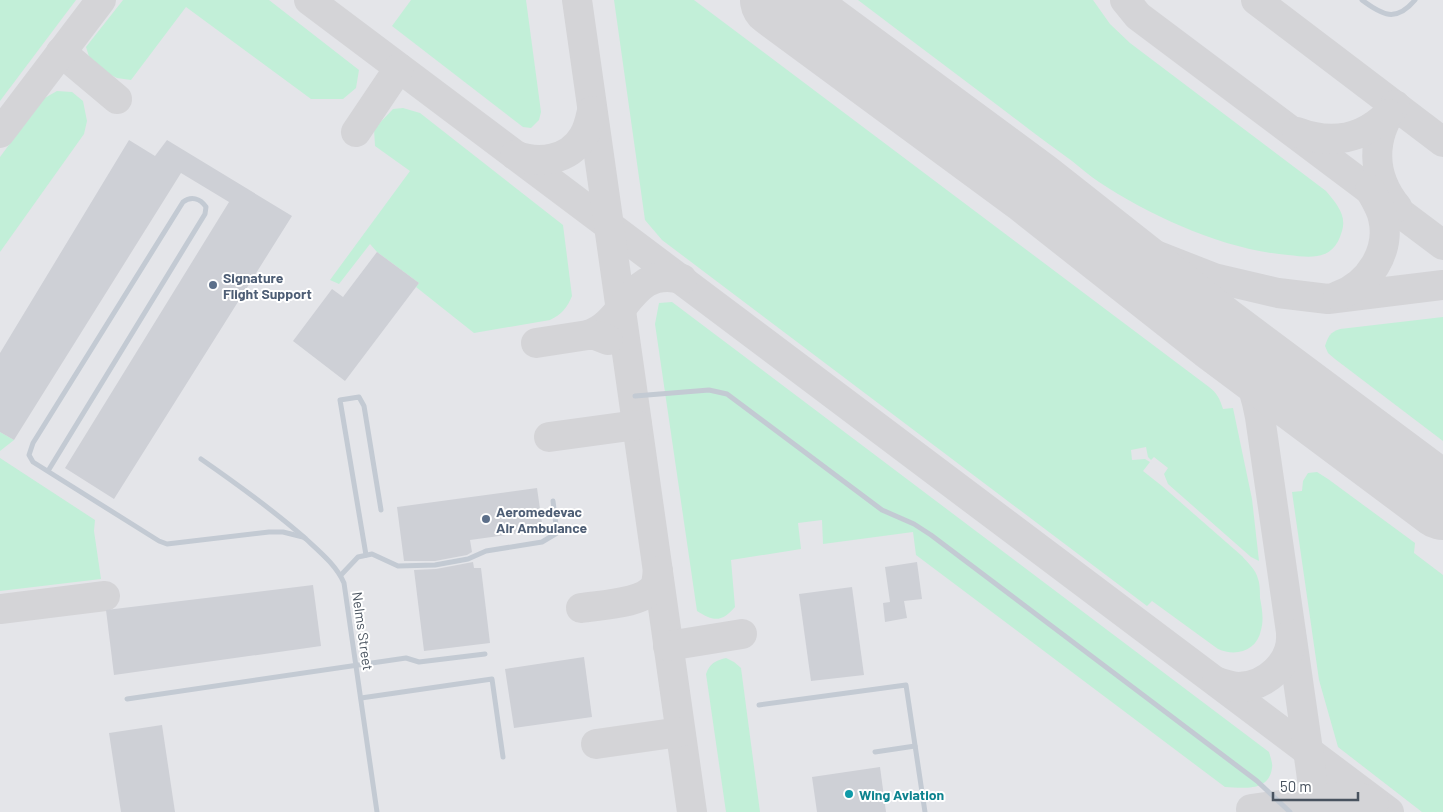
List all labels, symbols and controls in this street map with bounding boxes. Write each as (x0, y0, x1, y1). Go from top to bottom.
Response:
place label: Signature Flight Support (223, 269, 312, 302)
marker: Signature Flight Support (207, 279, 219, 291)
place label: Aeromedevac Air Ambulance (496, 503, 588, 536)
marker: Aeromedevac Air Ambulance (480, 513, 492, 525)
street label: Nelms Street (349, 590, 377, 672)
scale bar (1273, 770, 1358, 802)
text: 50 m (1280, 777, 1312, 795)
place label: Wing Aviation (859, 786, 944, 803)
marker: Wing Aviation (843, 788, 855, 800)

